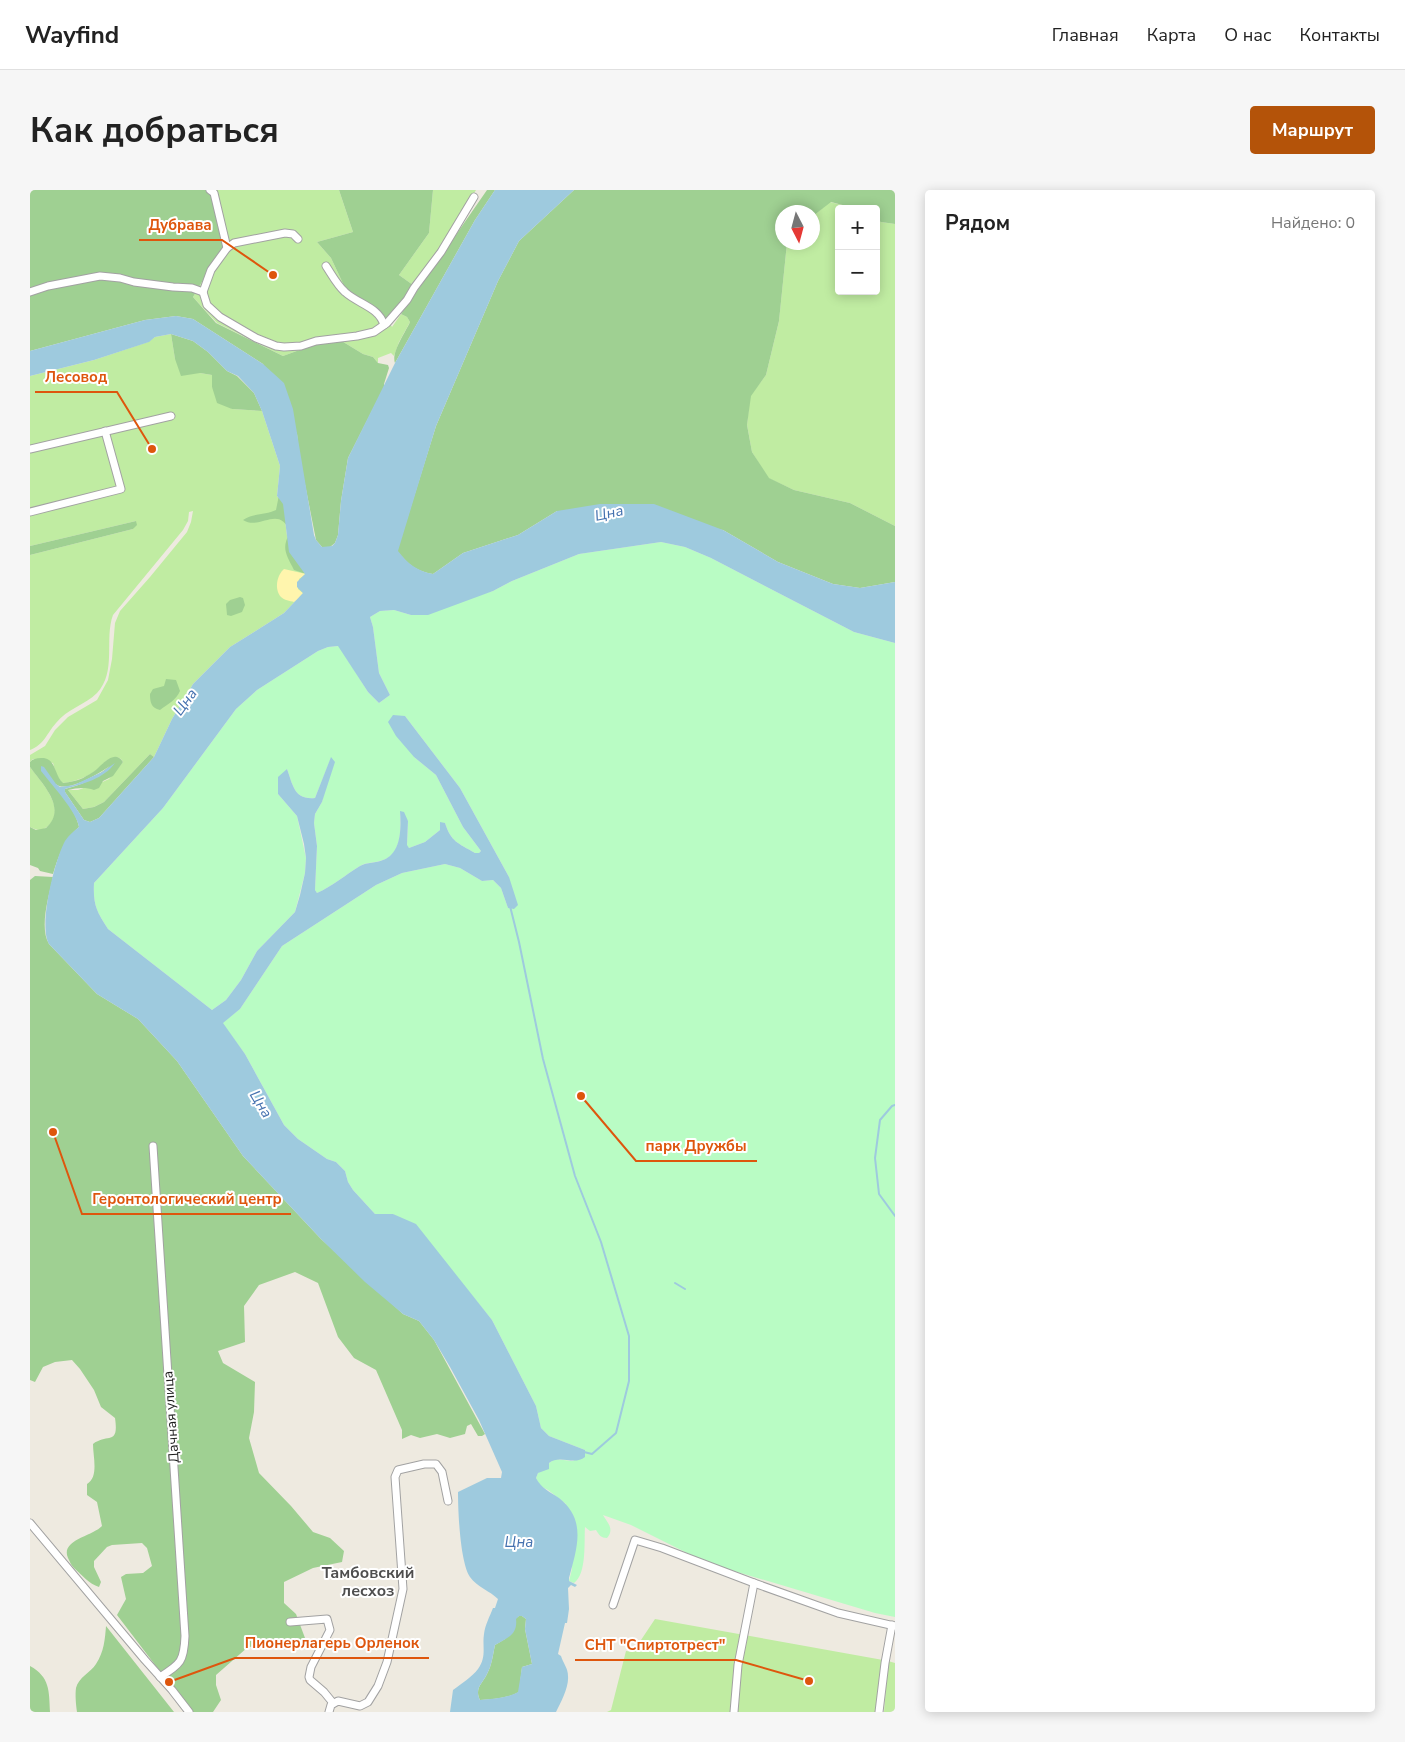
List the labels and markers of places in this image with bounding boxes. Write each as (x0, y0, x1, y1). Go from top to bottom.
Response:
callout: Дубрава (139, 210, 222, 240)
callout: Лесовод (35, 362, 117, 392)
callout: парк Дружбы (636, 1131, 757, 1161)
callout: Геронтологический центр (82, 1184, 291, 1214)
callout: Пионерлагерь Орленок (235, 1628, 429, 1658)
callout: СНТ "Спиртотрест" (575, 1630, 736, 1660)

